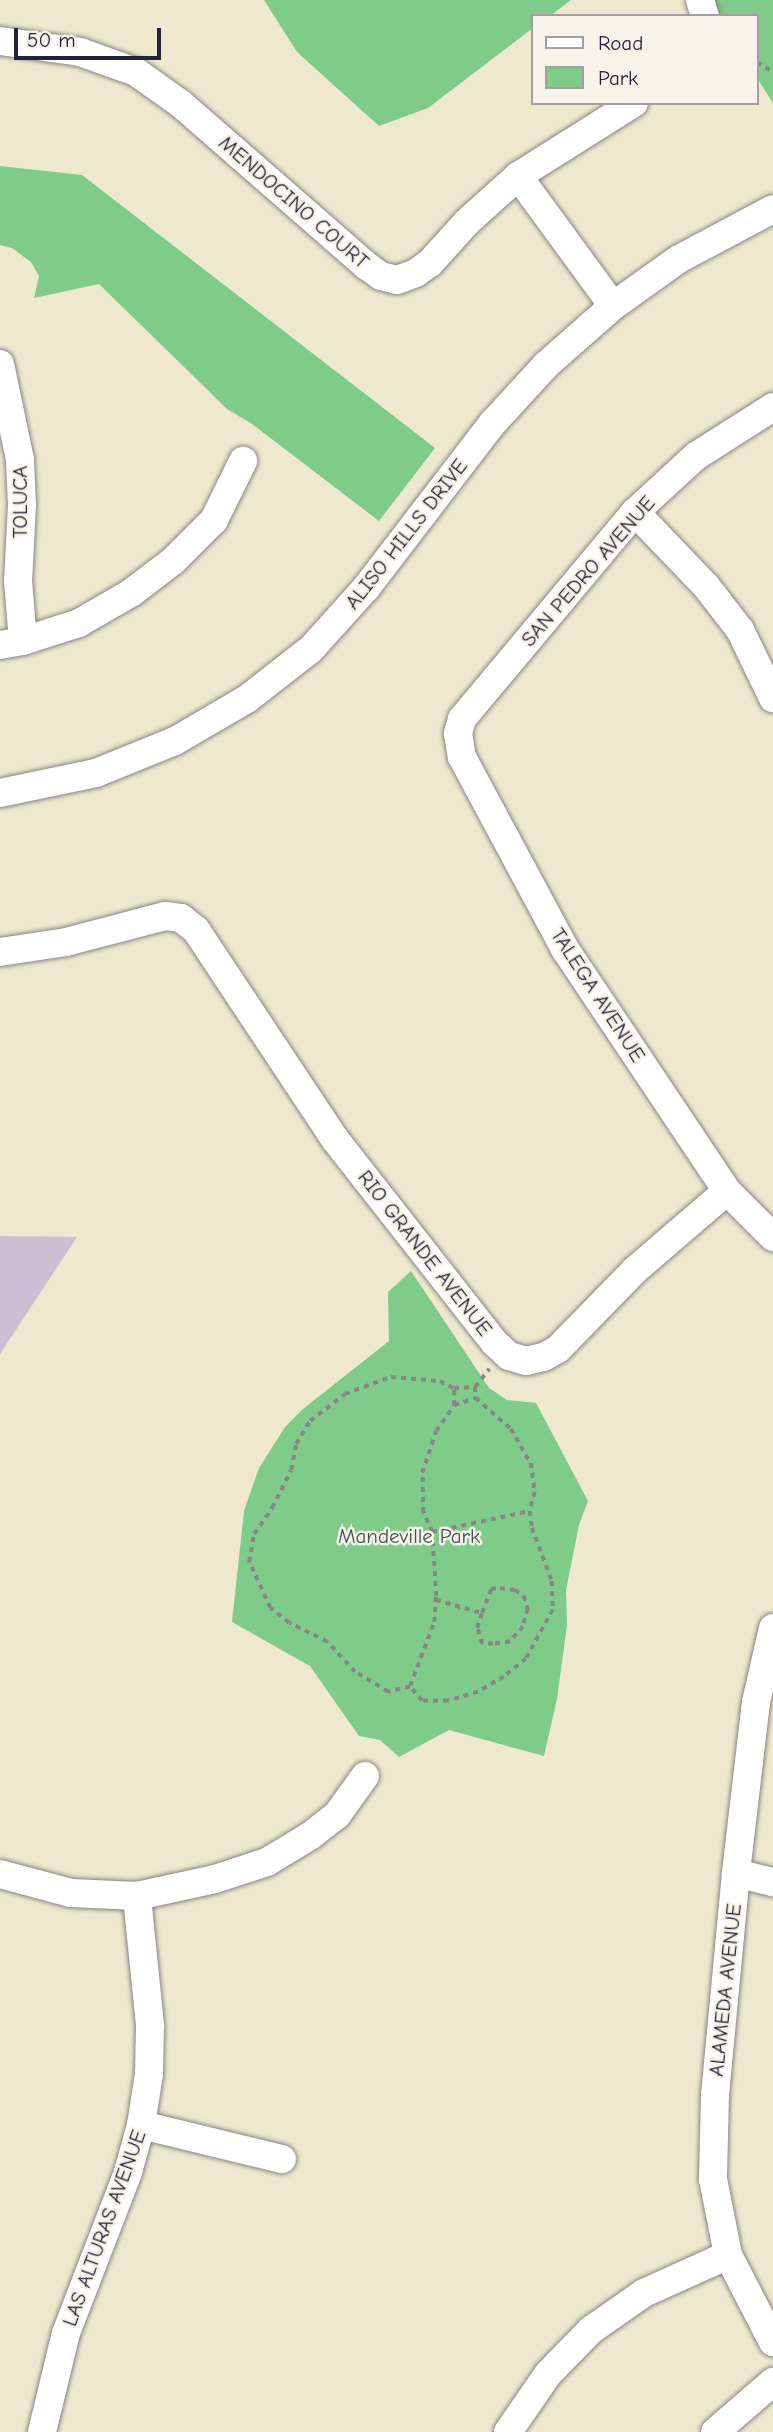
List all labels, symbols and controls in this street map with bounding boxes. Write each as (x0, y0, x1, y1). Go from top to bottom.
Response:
scale bar (18, 14, 164, 58)
legend (532, 14, 759, 105)
text: 50 m (27, 28, 76, 52)
text: Road (598, 31, 643, 55)
text: Park (598, 66, 638, 90)
street label: MENDOCINO COURT (214, 130, 374, 274)
street label: ALISO HILLS DRIVE (339, 454, 473, 614)
street label: TOLUCA (7, 466, 33, 538)
street label: SAN PEDRO AVENUE (516, 490, 660, 652)
street label: TALEGA AVENUE (545, 923, 651, 1067)
street label: RIO GRANDE AVENUE (352, 1165, 498, 1341)
park label: Mandeville Park (338, 1523, 480, 1549)
street label: ALAMEDA AVENUE (703, 1902, 747, 2078)
street label: LAS ALTURAS AVENUE (57, 2126, 151, 2330)

